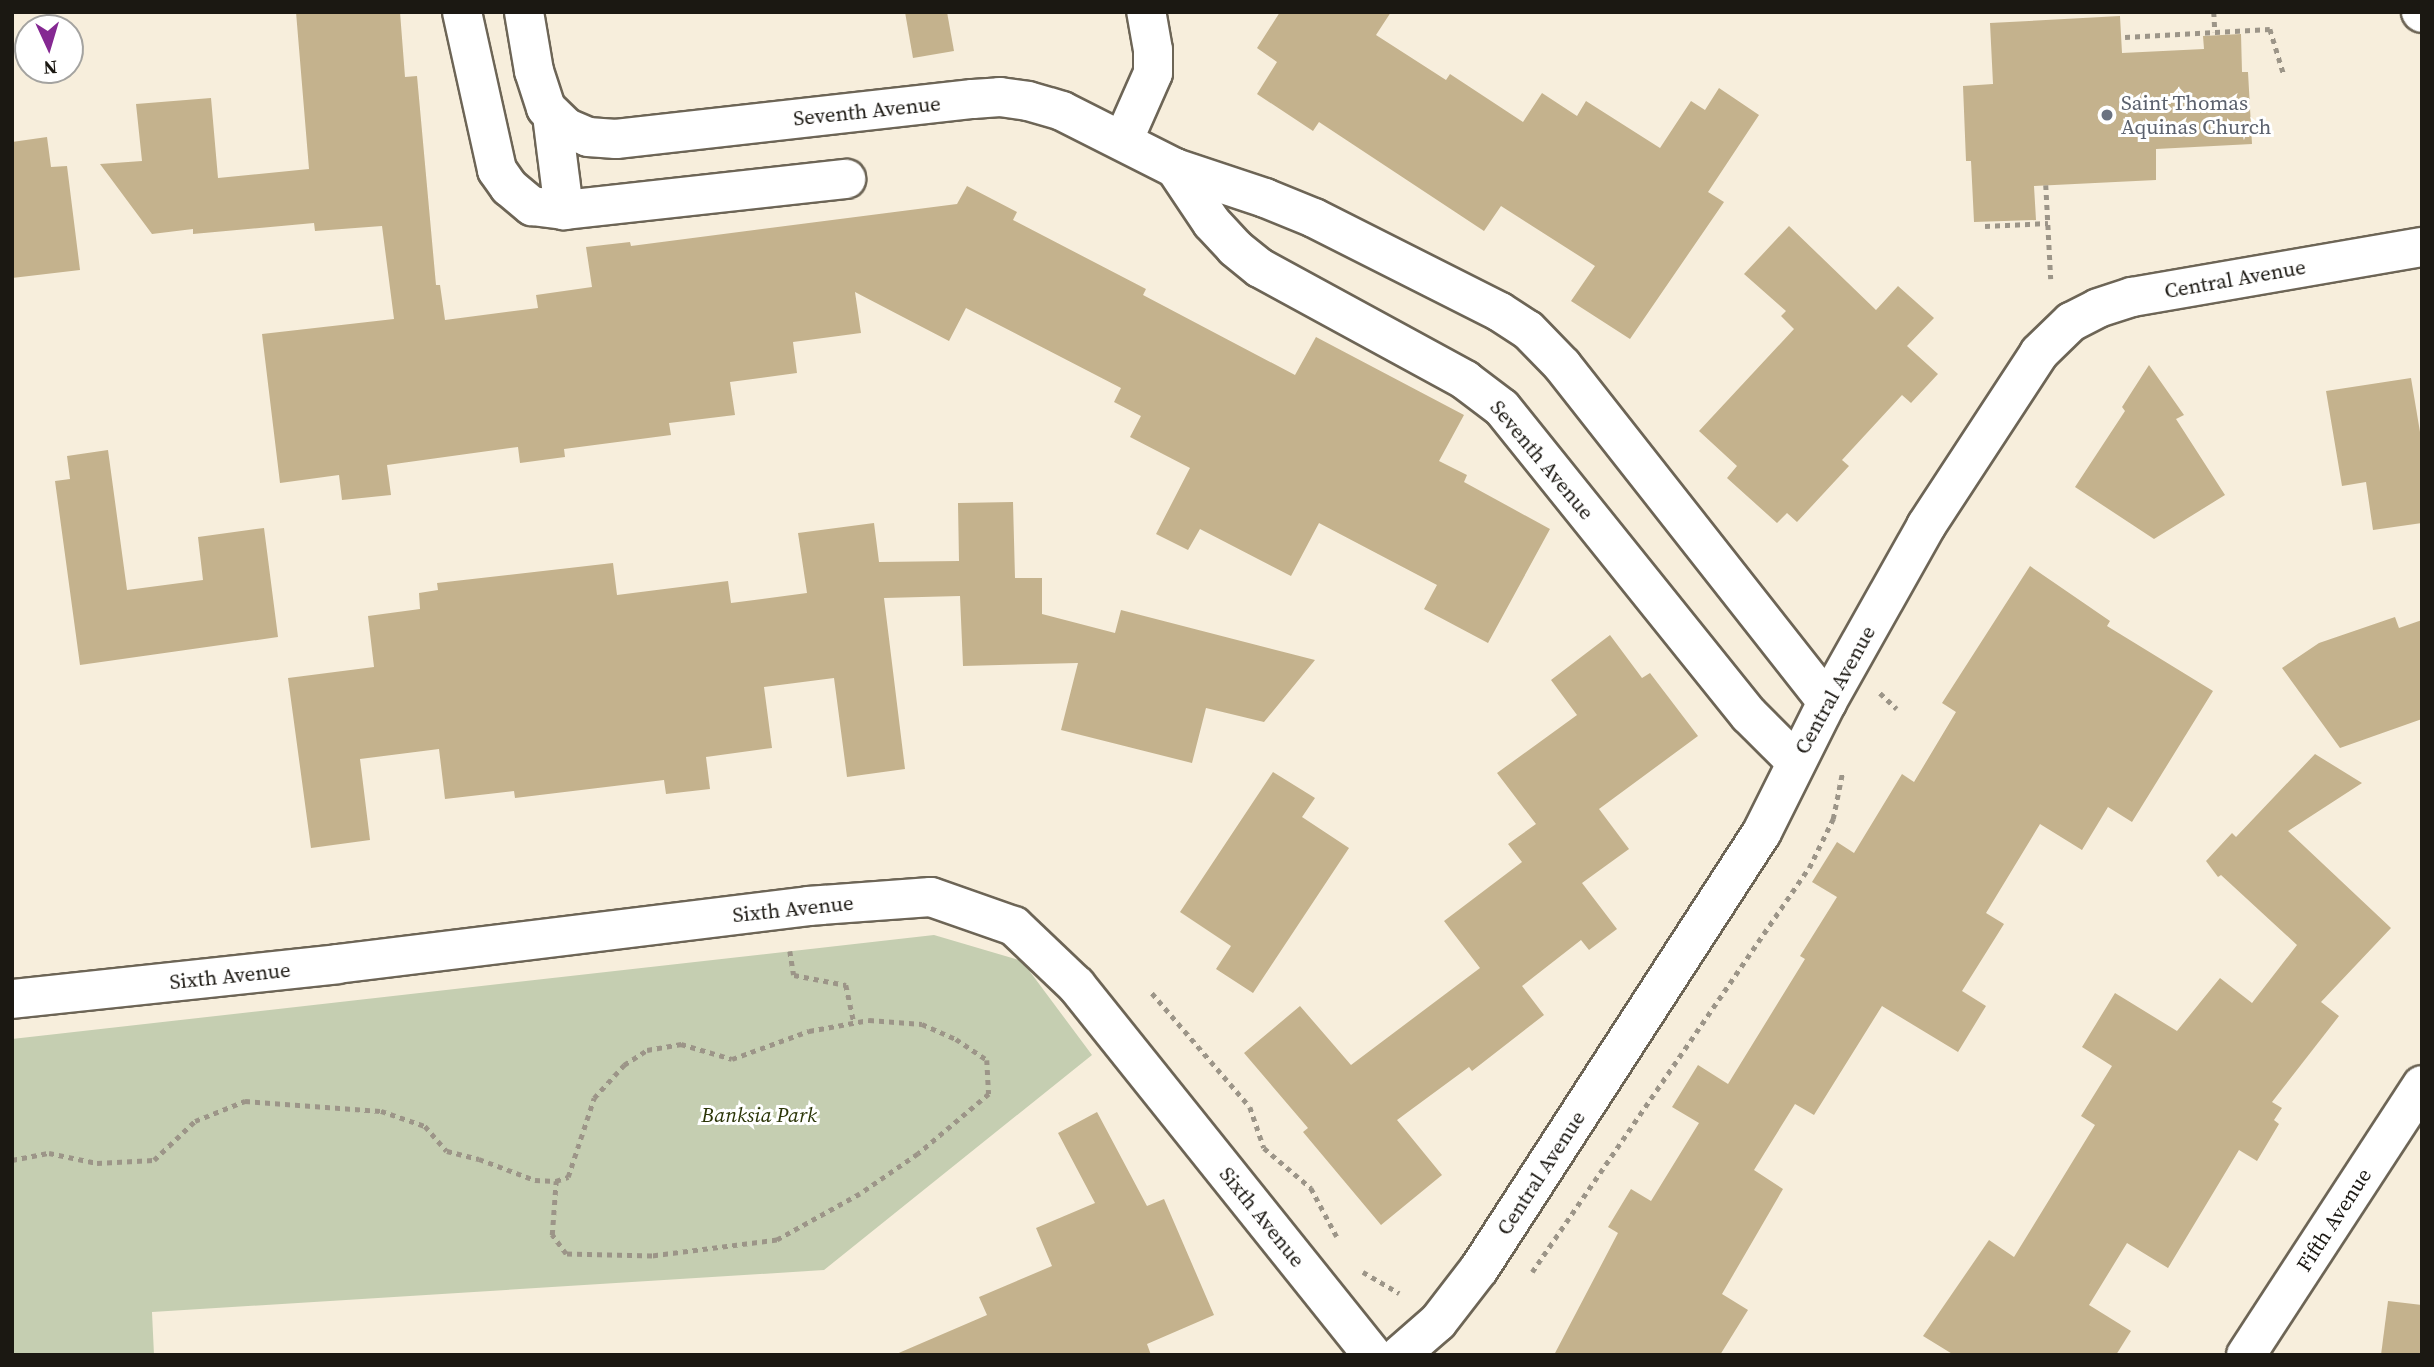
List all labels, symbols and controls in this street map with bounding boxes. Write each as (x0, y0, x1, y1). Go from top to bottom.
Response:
north arrow (14, 14, 84, 84)
text: N (43, 55, 58, 81)
place label: Saint Thomas Aquinas Church (2121, 90, 2271, 140)
street label: Seventh Avenue (792, 91, 942, 131)
marker: Saint Thomas Aquinas Church (2099, 107, 2115, 123)
street label: Central Avenue (2162, 254, 2308, 304)
street label: Seventh Avenue (1485, 395, 1599, 525)
street label: Central Avenue (1789, 621, 1881, 759)
street label: Sixth Avenue (731, 890, 855, 928)
street label: Sixth Avenue (168, 957, 292, 995)
park label: Banksia Park (701, 1102, 817, 1128)
street label: Central Avenue (1492, 1106, 1590, 1240)
street label: Sixth Avenue (1214, 1162, 1310, 1272)
street label: Fifth Avenue (2291, 1164, 2377, 1276)

